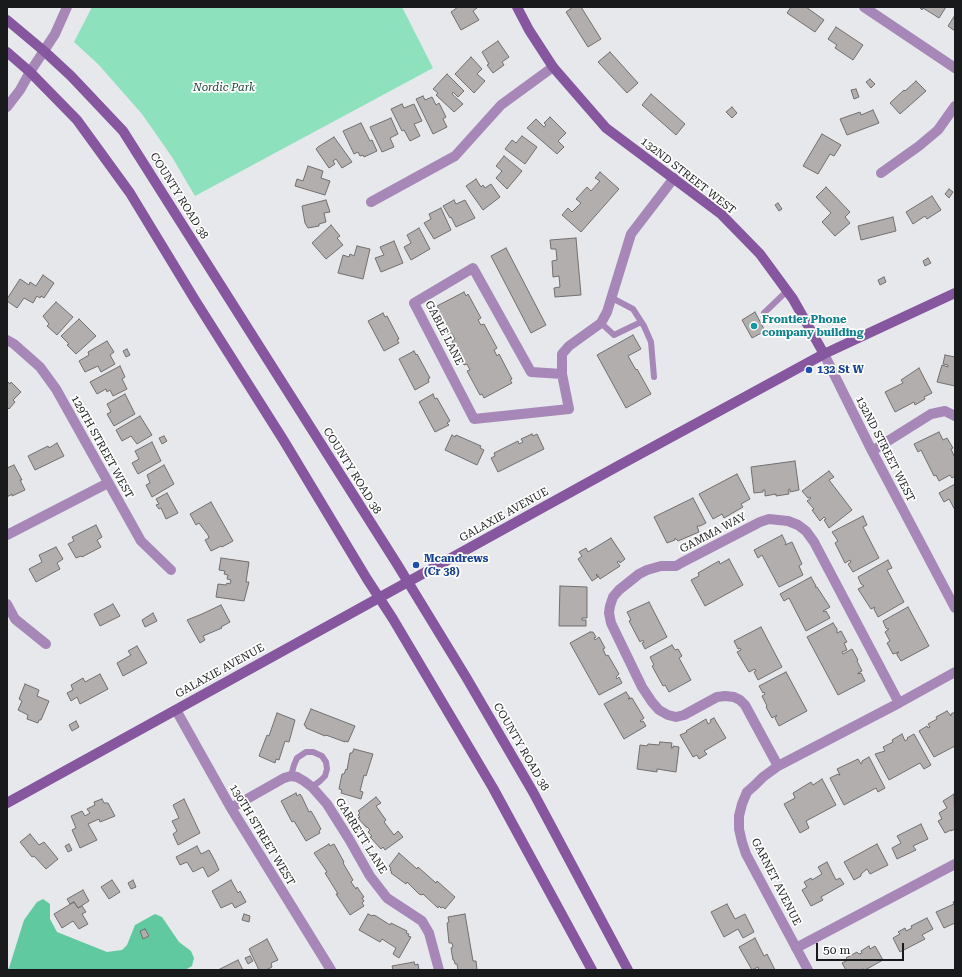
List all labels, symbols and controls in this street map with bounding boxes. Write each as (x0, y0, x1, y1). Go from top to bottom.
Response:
park label: Nordic Park (193, 81, 255, 95)
street label: 132ND STREET WEST (638, 135, 738, 217)
street label: COUNTY ROAD 38 (147, 150, 211, 242)
street label: GABLE LANE (422, 299, 466, 367)
place label: Frontier Phone company building (762, 313, 864, 339)
marker: Frontier Phone company building (749, 321, 759, 331)
place label: 132 St W (817, 363, 864, 377)
marker: 132 St W (804, 365, 814, 375)
street label: 129TH STREET WEST (68, 393, 136, 501)
street label: 132ND STREET WEST (853, 394, 917, 504)
street label: COUNTY ROAD 38 (320, 425, 384, 517)
street label: GALAXIE AVENUE (457, 485, 551, 545)
street label: GAMMA WAY (678, 510, 748, 556)
place label: Mcandrews (Cr 38) (424, 552, 488, 578)
marker: Mcandrews (Cr 38) (411, 560, 421, 570)
street label: GALAXIE AVENUE (173, 641, 267, 701)
street label: COUNTY ROAD 38 (490, 701, 552, 793)
street label: 130TH STREET WEST (226, 782, 298, 888)
street label: GARRETT LANE (332, 796, 390, 876)
street label: GARNET AVENUE (748, 836, 804, 928)
scale bar (818, 935, 906, 961)
text: 50 m (823, 943, 850, 957)

